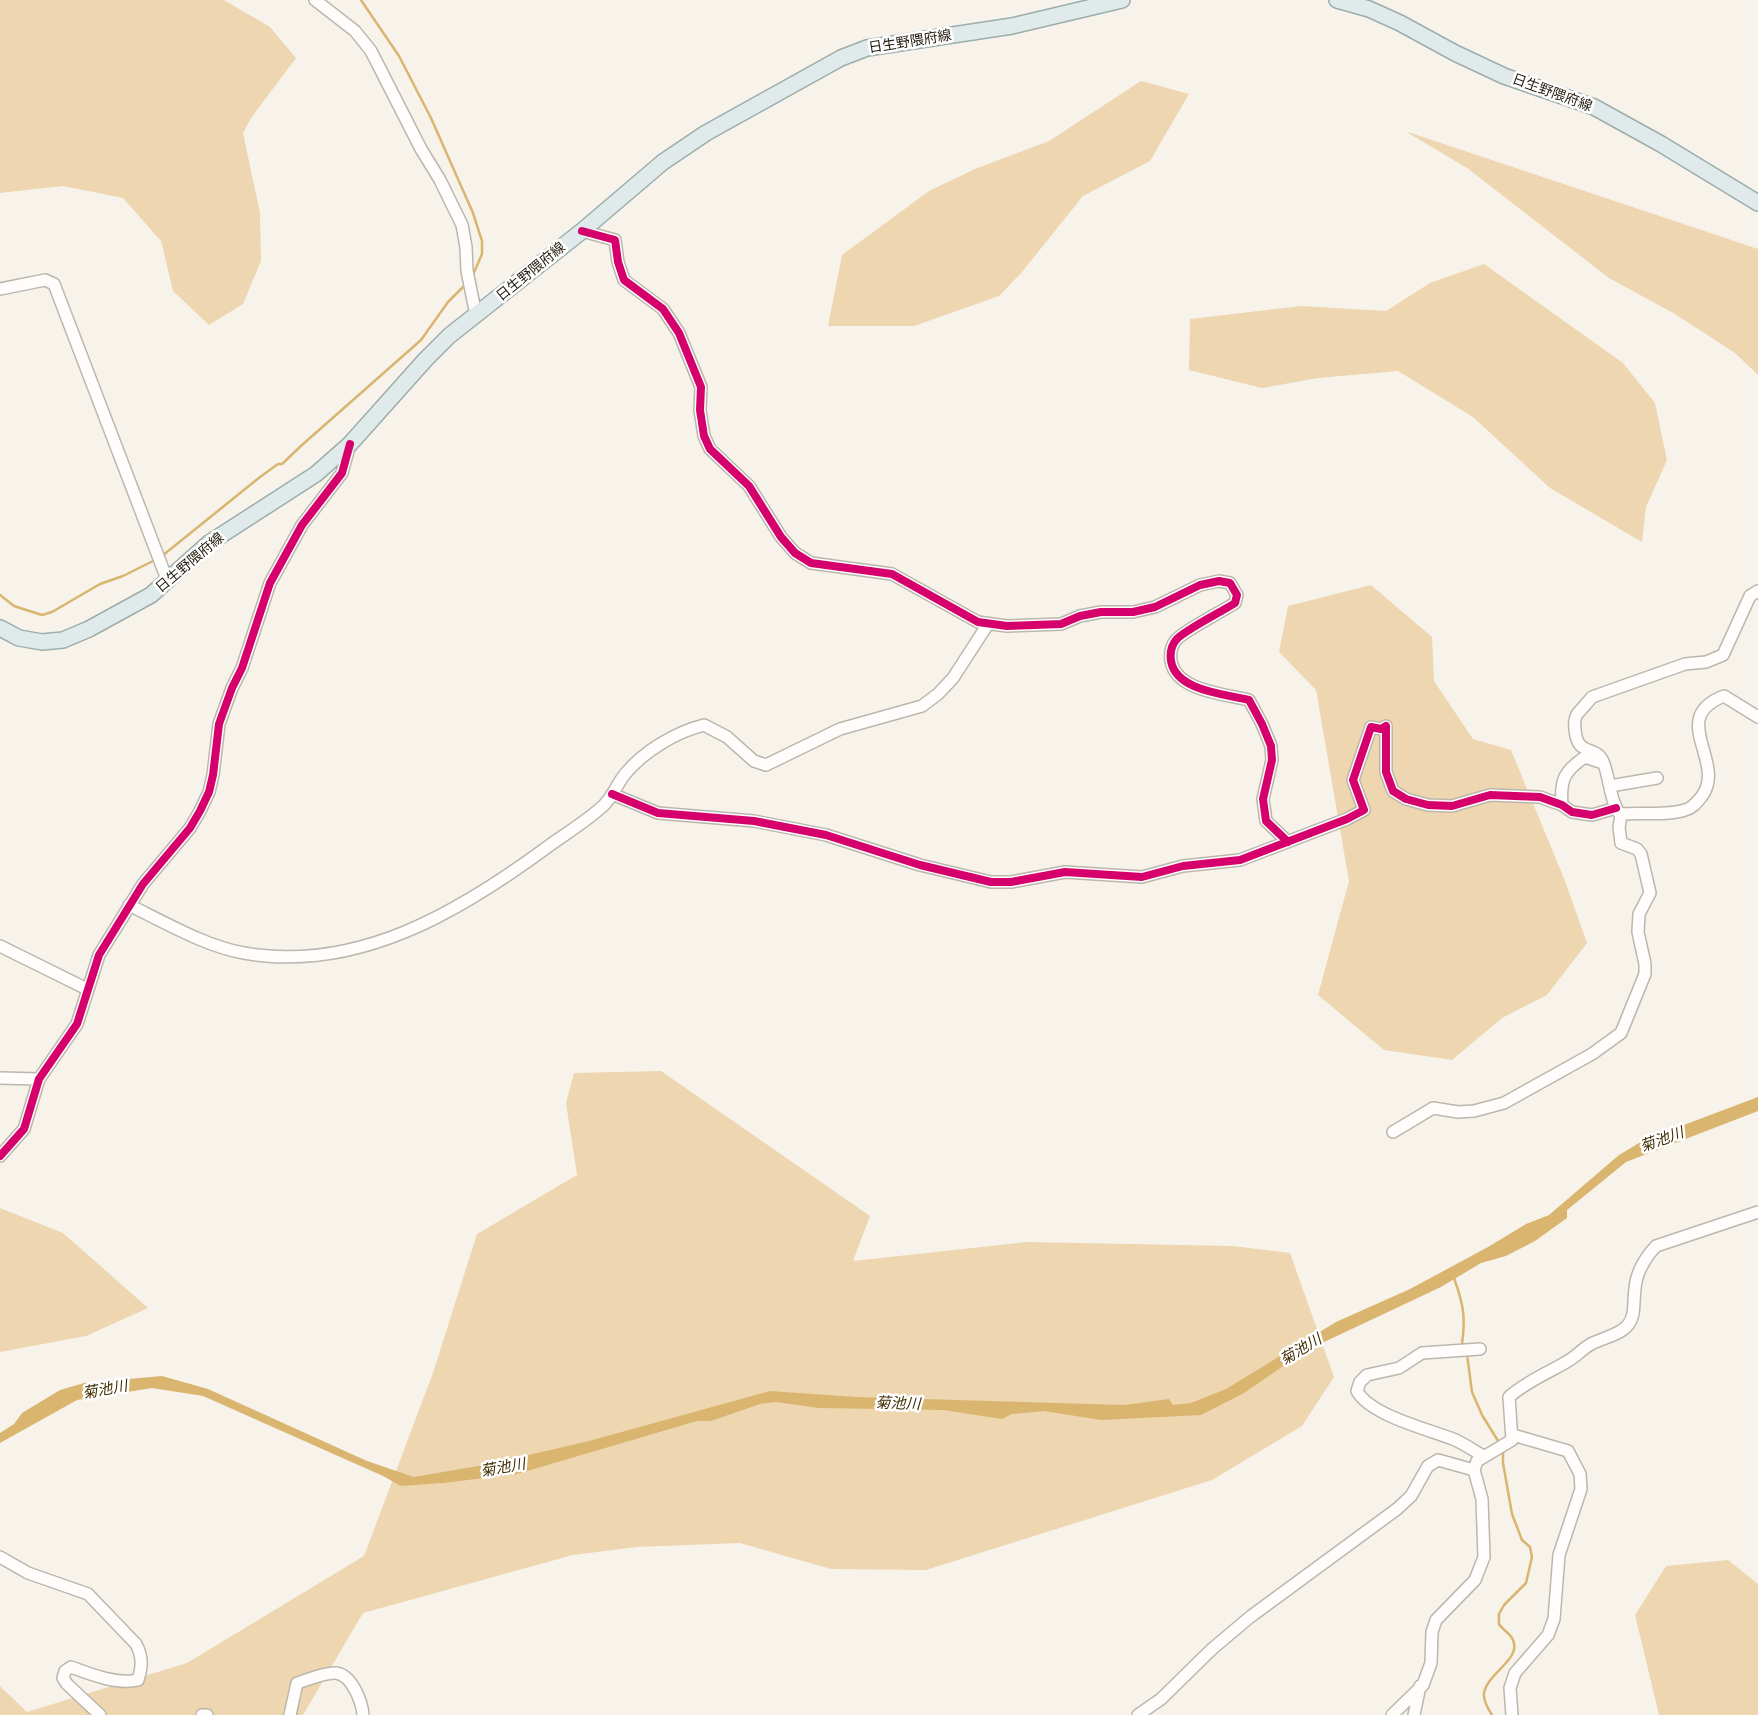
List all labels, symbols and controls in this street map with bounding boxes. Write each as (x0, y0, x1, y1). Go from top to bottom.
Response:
street label: 日生野隈府線 (867, 27, 953, 57)
street label: 日生野隈府線 (1510, 71, 1594, 115)
street label: 日生野隈府線 (493, 239, 569, 305)
street label: 日生野隈府線 (152, 530, 228, 596)
water label: 菊池川 (1638, 1124, 1686, 1156)
water label: 菊池川 (1277, 1331, 1325, 1369)
water label: 菊池川 (81, 1377, 129, 1403)
water label: 菊池川 (875, 1394, 921, 1414)
water label: 菊池川 (479, 1455, 527, 1481)

